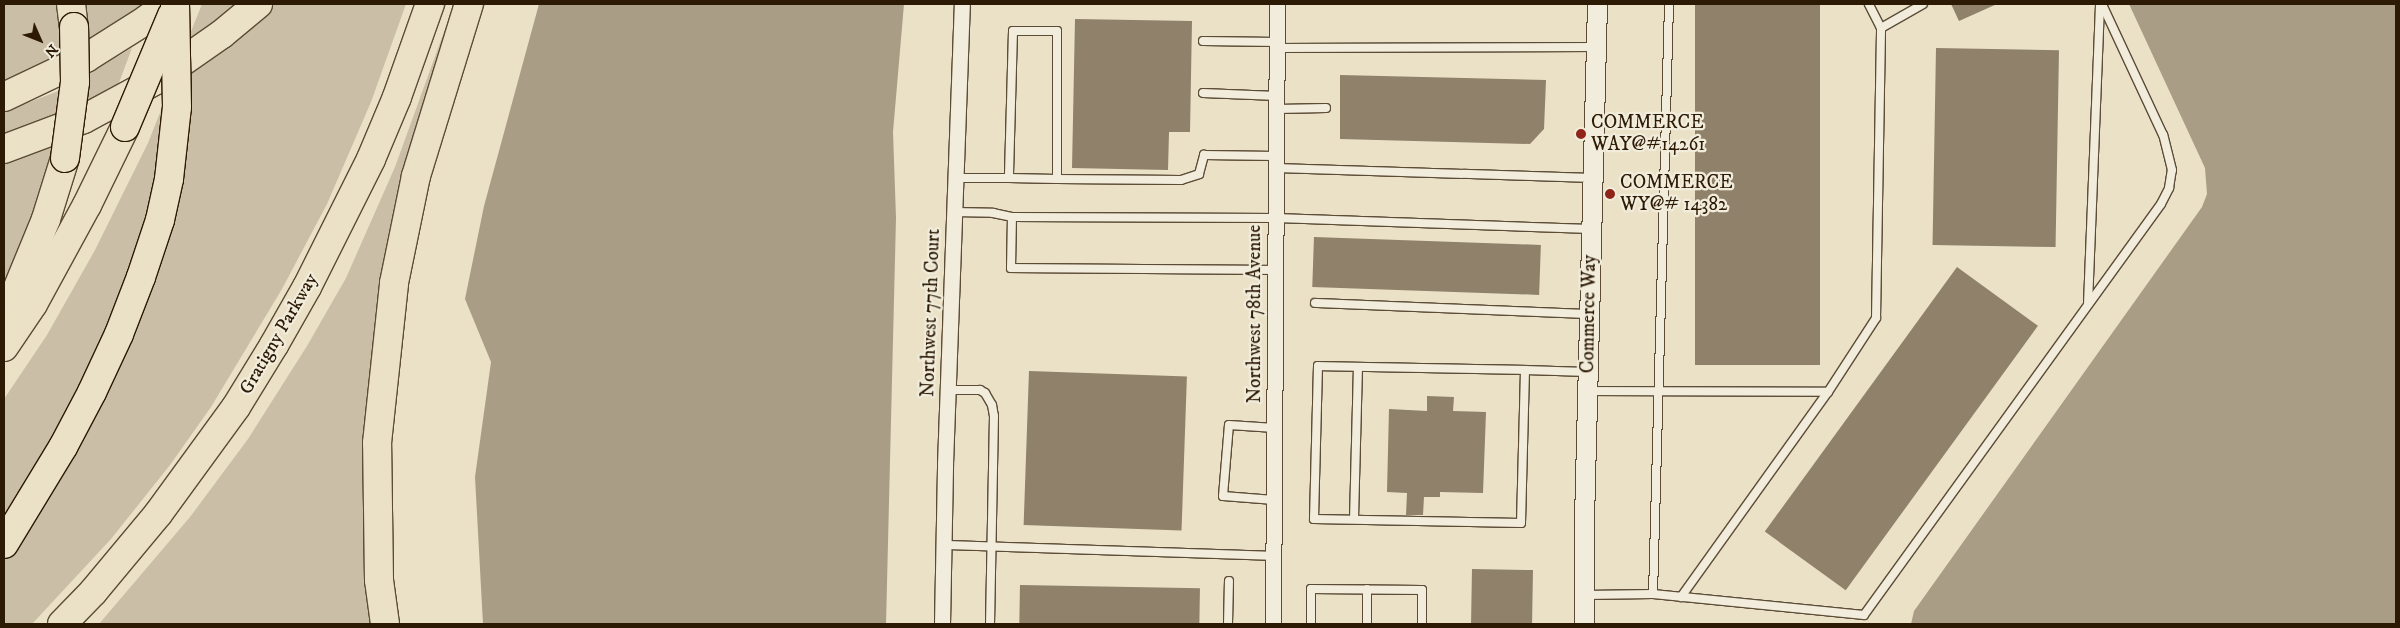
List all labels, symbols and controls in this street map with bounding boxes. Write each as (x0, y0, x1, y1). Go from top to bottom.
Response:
north arrow (15, 15, 65, 65)
text: N (40, 40, 61, 61)
place label: COMMERCE WAY@#14261 (1591, 112, 1705, 156)
marker: COMMERCE WAY@#14261 (1575, 128, 1587, 140)
place label: COMMERCE WY@# 14382 (1620, 172, 1733, 216)
marker: COMMERCE WY@# 14382 (1604, 188, 1616, 200)
street label: Northwest 78th Avenue (1244, 225, 1266, 403)
street label: Northwest 77th Court (917, 229, 945, 397)
street label: Commerce Way (1577, 255, 1601, 373)
street label: Gratigny Parkway (235, 269, 323, 399)

